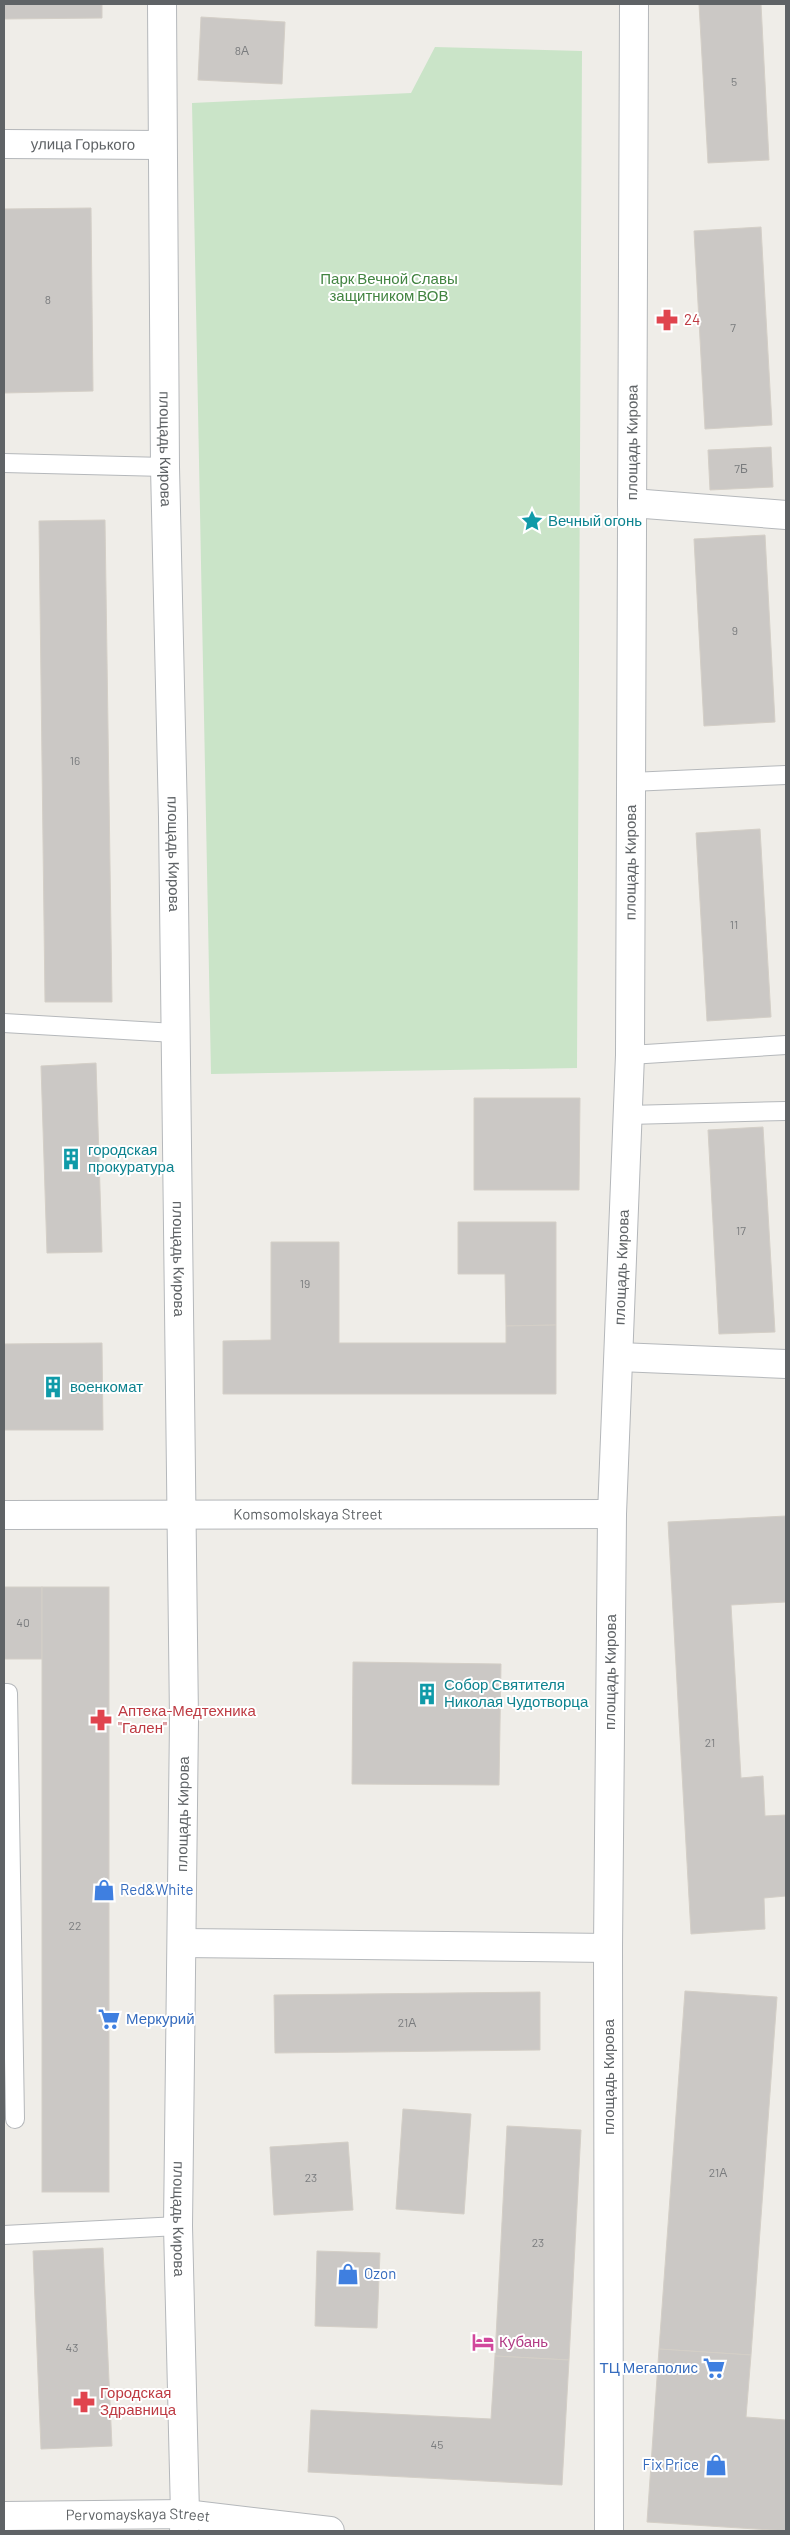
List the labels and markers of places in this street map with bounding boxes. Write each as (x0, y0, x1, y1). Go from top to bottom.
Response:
pharmacy icon: 24 (654, 307, 680, 333)
place label: 24 (684, 310, 700, 328)
place icon: Вечный огонь (519, 508, 545, 534)
place label: Вечный огонь (548, 511, 642, 529)
place label: городская прокуратура (88, 1140, 175, 1175)
building icon: городская прокуратура (58, 1146, 84, 1172)
building icon: военкомат (40, 1374, 66, 1400)
place label: военкомат (70, 1377, 143, 1395)
place label: Собор Святителя Николая Чудотворца (444, 1675, 589, 1710)
building icon: Собор Святителя Николая Чудотворца (414, 1681, 440, 1707)
place label: Аптека-Медтехника "Гален" (118, 1701, 257, 1736)
pharmacy icon: Аптека-Медтехника "Гален" (88, 1707, 114, 1733)
shop icon: Red&White (91, 1877, 117, 1903)
place label: Red&White (120, 1880, 194, 1898)
supermarket icon: Меркурий (96, 2006, 122, 2032)
place label: Меркурий (126, 2009, 195, 2027)
shop icon: Ozon (335, 2261, 361, 2287)
place label: Ozon (364, 2264, 396, 2282)
hotel icon: Кубань (470, 2329, 496, 2355)
place label: Кубань (499, 2332, 548, 2350)
supermarket icon: ТЦ Мегаполис (701, 2355, 727, 2381)
place label: ТЦ Мегаполис (599, 2358, 698, 2376)
place label: Городская Здравница (100, 2383, 177, 2418)
pharmacy icon: Городская Здравница (71, 2389, 97, 2415)
shop icon: Fix Price (703, 2452, 729, 2478)
place label: Fix Price (643, 2455, 699, 2473)

